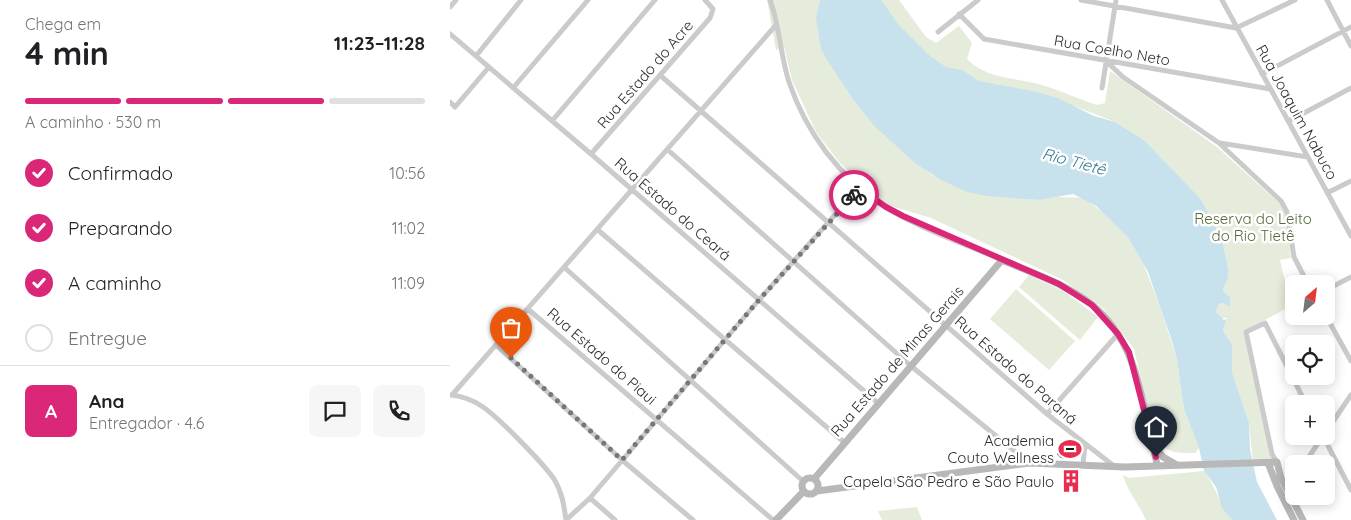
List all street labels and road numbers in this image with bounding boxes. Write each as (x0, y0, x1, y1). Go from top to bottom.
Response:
street label: Rua Estado do Acre (593, 16, 697, 132)
street label: Rua Coelho Neto (1052, 30, 1172, 70)
street label: Rua Joaquim Nabuco (1252, 41, 1342, 183)
street label: Rua Estado do Ceará (611, 153, 735, 265)
street label: Rua Estado de Minas Gerais (826, 282, 968, 440)
street label: Rua Estado do Piaui (543, 303, 661, 409)
street label: Rua Estado do Paraná (951, 312, 1081, 428)

